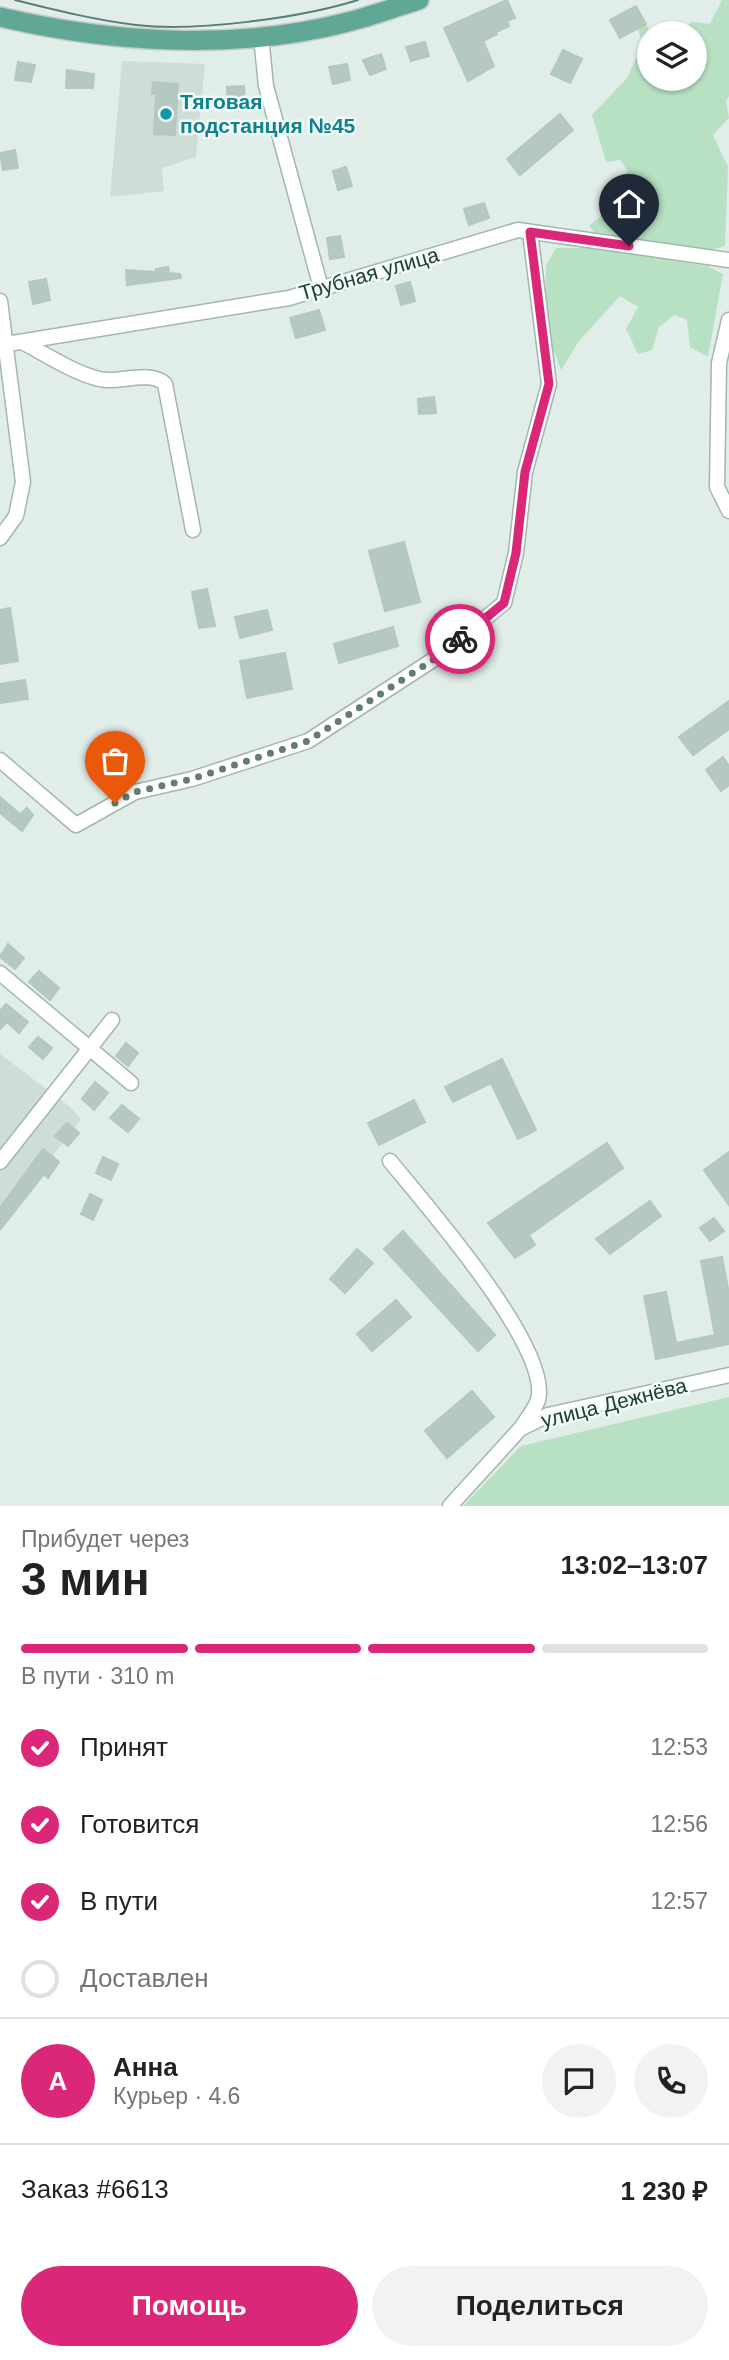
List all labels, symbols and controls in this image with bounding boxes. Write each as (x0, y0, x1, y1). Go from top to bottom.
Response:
map controls (637, 21, 707, 91)
button: layers (637, 21, 707, 91)
place label: Тяговая подстанция №45 (180, 90, 356, 137)
marker: Тяговая подстанция №45 (158, 106, 174, 122)
pin (599, 174, 659, 246)
icon: home (610, 185, 648, 223)
street label: Трубная улица (296, 243, 442, 304)
courier (425, 604, 495, 674)
icon: bike (441, 620, 479, 658)
pin (85, 731, 145, 803)
icon: bag (96, 742, 134, 780)
street label: улица Дежнёва (539, 1373, 689, 1432)
text: Прибудет через (21, 1526, 189, 1552)
text: 13:02–13:07 (561, 1550, 708, 1580)
text: 3 мин (21, 1553, 149, 1605)
text: В пути · 310 m (21, 1663, 174, 1689)
icon: check (21, 1729, 59, 1767)
text: Принят (80, 1732, 168, 1762)
text: 12:53 (650, 1734, 708, 1760)
icon: check (21, 1806, 59, 1844)
text: Готовится (80, 1809, 199, 1839)
text: 12:56 (650, 1811, 708, 1837)
icon: check (21, 1883, 59, 1921)
text: В пути (80, 1886, 158, 1916)
text: 12:57 (650, 1888, 708, 1914)
text: Доставлен (80, 1963, 209, 1993)
button: chat (542, 2044, 616, 2118)
button: phone (634, 2044, 708, 2118)
text: Анна (113, 2052, 178, 2082)
text: А (49, 2066, 67, 2096)
text: Курьер · 4.6 (113, 2083, 240, 2109)
text: Заказ #6613 (21, 2174, 169, 2204)
text: 1 230 ₽ (621, 2176, 708, 2206)
button: Помощь (21, 2266, 358, 2346)
button: Поделиться (372, 2266, 708, 2346)

